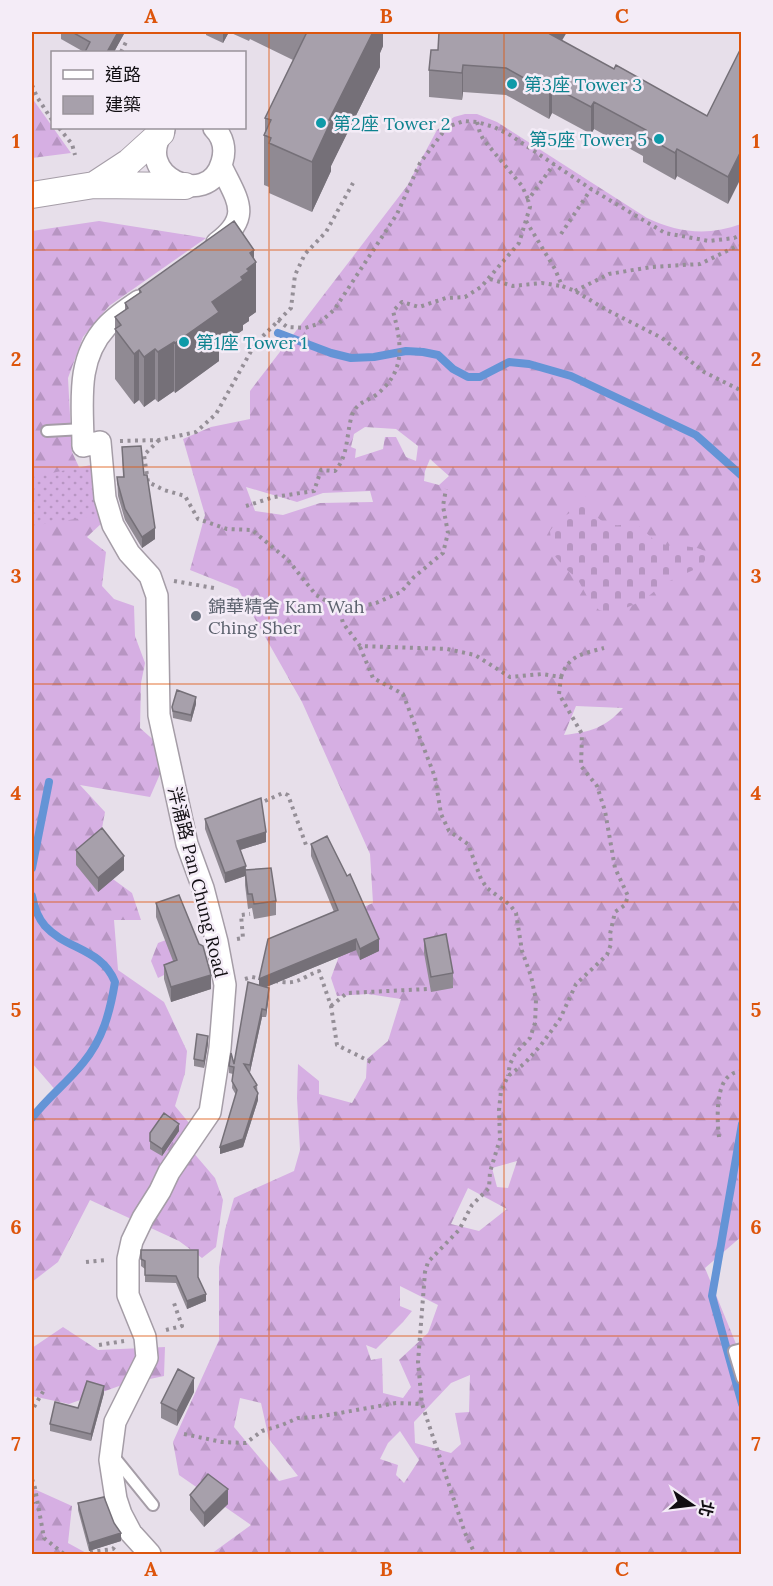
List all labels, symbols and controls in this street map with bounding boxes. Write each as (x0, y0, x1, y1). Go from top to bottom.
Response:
text: A (144, 3, 158, 28)
text: B (379, 3, 393, 28)
text: C (615, 3, 629, 28)
legend (51, 51, 246, 129)
text: 道路 (105, 63, 141, 86)
place label: 第3座 Tower 3 (524, 73, 642, 96)
marker: 第3座 Tower 3 (505, 77, 519, 91)
text: 建築 (105, 93, 141, 116)
place label: 第2座 Tower 2 (333, 112, 451, 135)
marker: 第2座 Tower 2 (314, 116, 328, 130)
text: 1 (12, 128, 20, 153)
place label: 第5座 Tower 5 (529, 128, 647, 151)
text: 1 (752, 128, 760, 153)
marker: 第5座 Tower 5 (652, 132, 666, 146)
place label: 第1座 Tower 1 (196, 331, 307, 354)
marker: 第1座 Tower 1 (177, 335, 191, 349)
text: 2 (11, 346, 21, 371)
text: 2 (751, 346, 761, 371)
text: 3 (10, 563, 22, 588)
text: 3 (750, 563, 762, 588)
place label: 錦華精舍 Kam Wah Ching Sher (208, 595, 365, 639)
marker: 錦華精舍 Kam Wah Ching Sher (189, 609, 203, 623)
text: 4 (11, 780, 22, 805)
text: 4 (751, 780, 762, 805)
street label: 泮涌路 Pan Chung Road (163, 784, 233, 980)
text: 5 (11, 997, 22, 1022)
text: 5 (751, 997, 762, 1022)
text: 6 (10, 1214, 22, 1239)
text: 6 (750, 1214, 762, 1239)
text: 7 (11, 1431, 21, 1456)
text: 7 (751, 1431, 761, 1456)
north arrow (662, 1475, 722, 1535)
text: 北 (695, 1498, 718, 1519)
text: A (144, 1556, 158, 1581)
text: B (379, 1556, 393, 1581)
text: C (615, 1556, 629, 1581)

